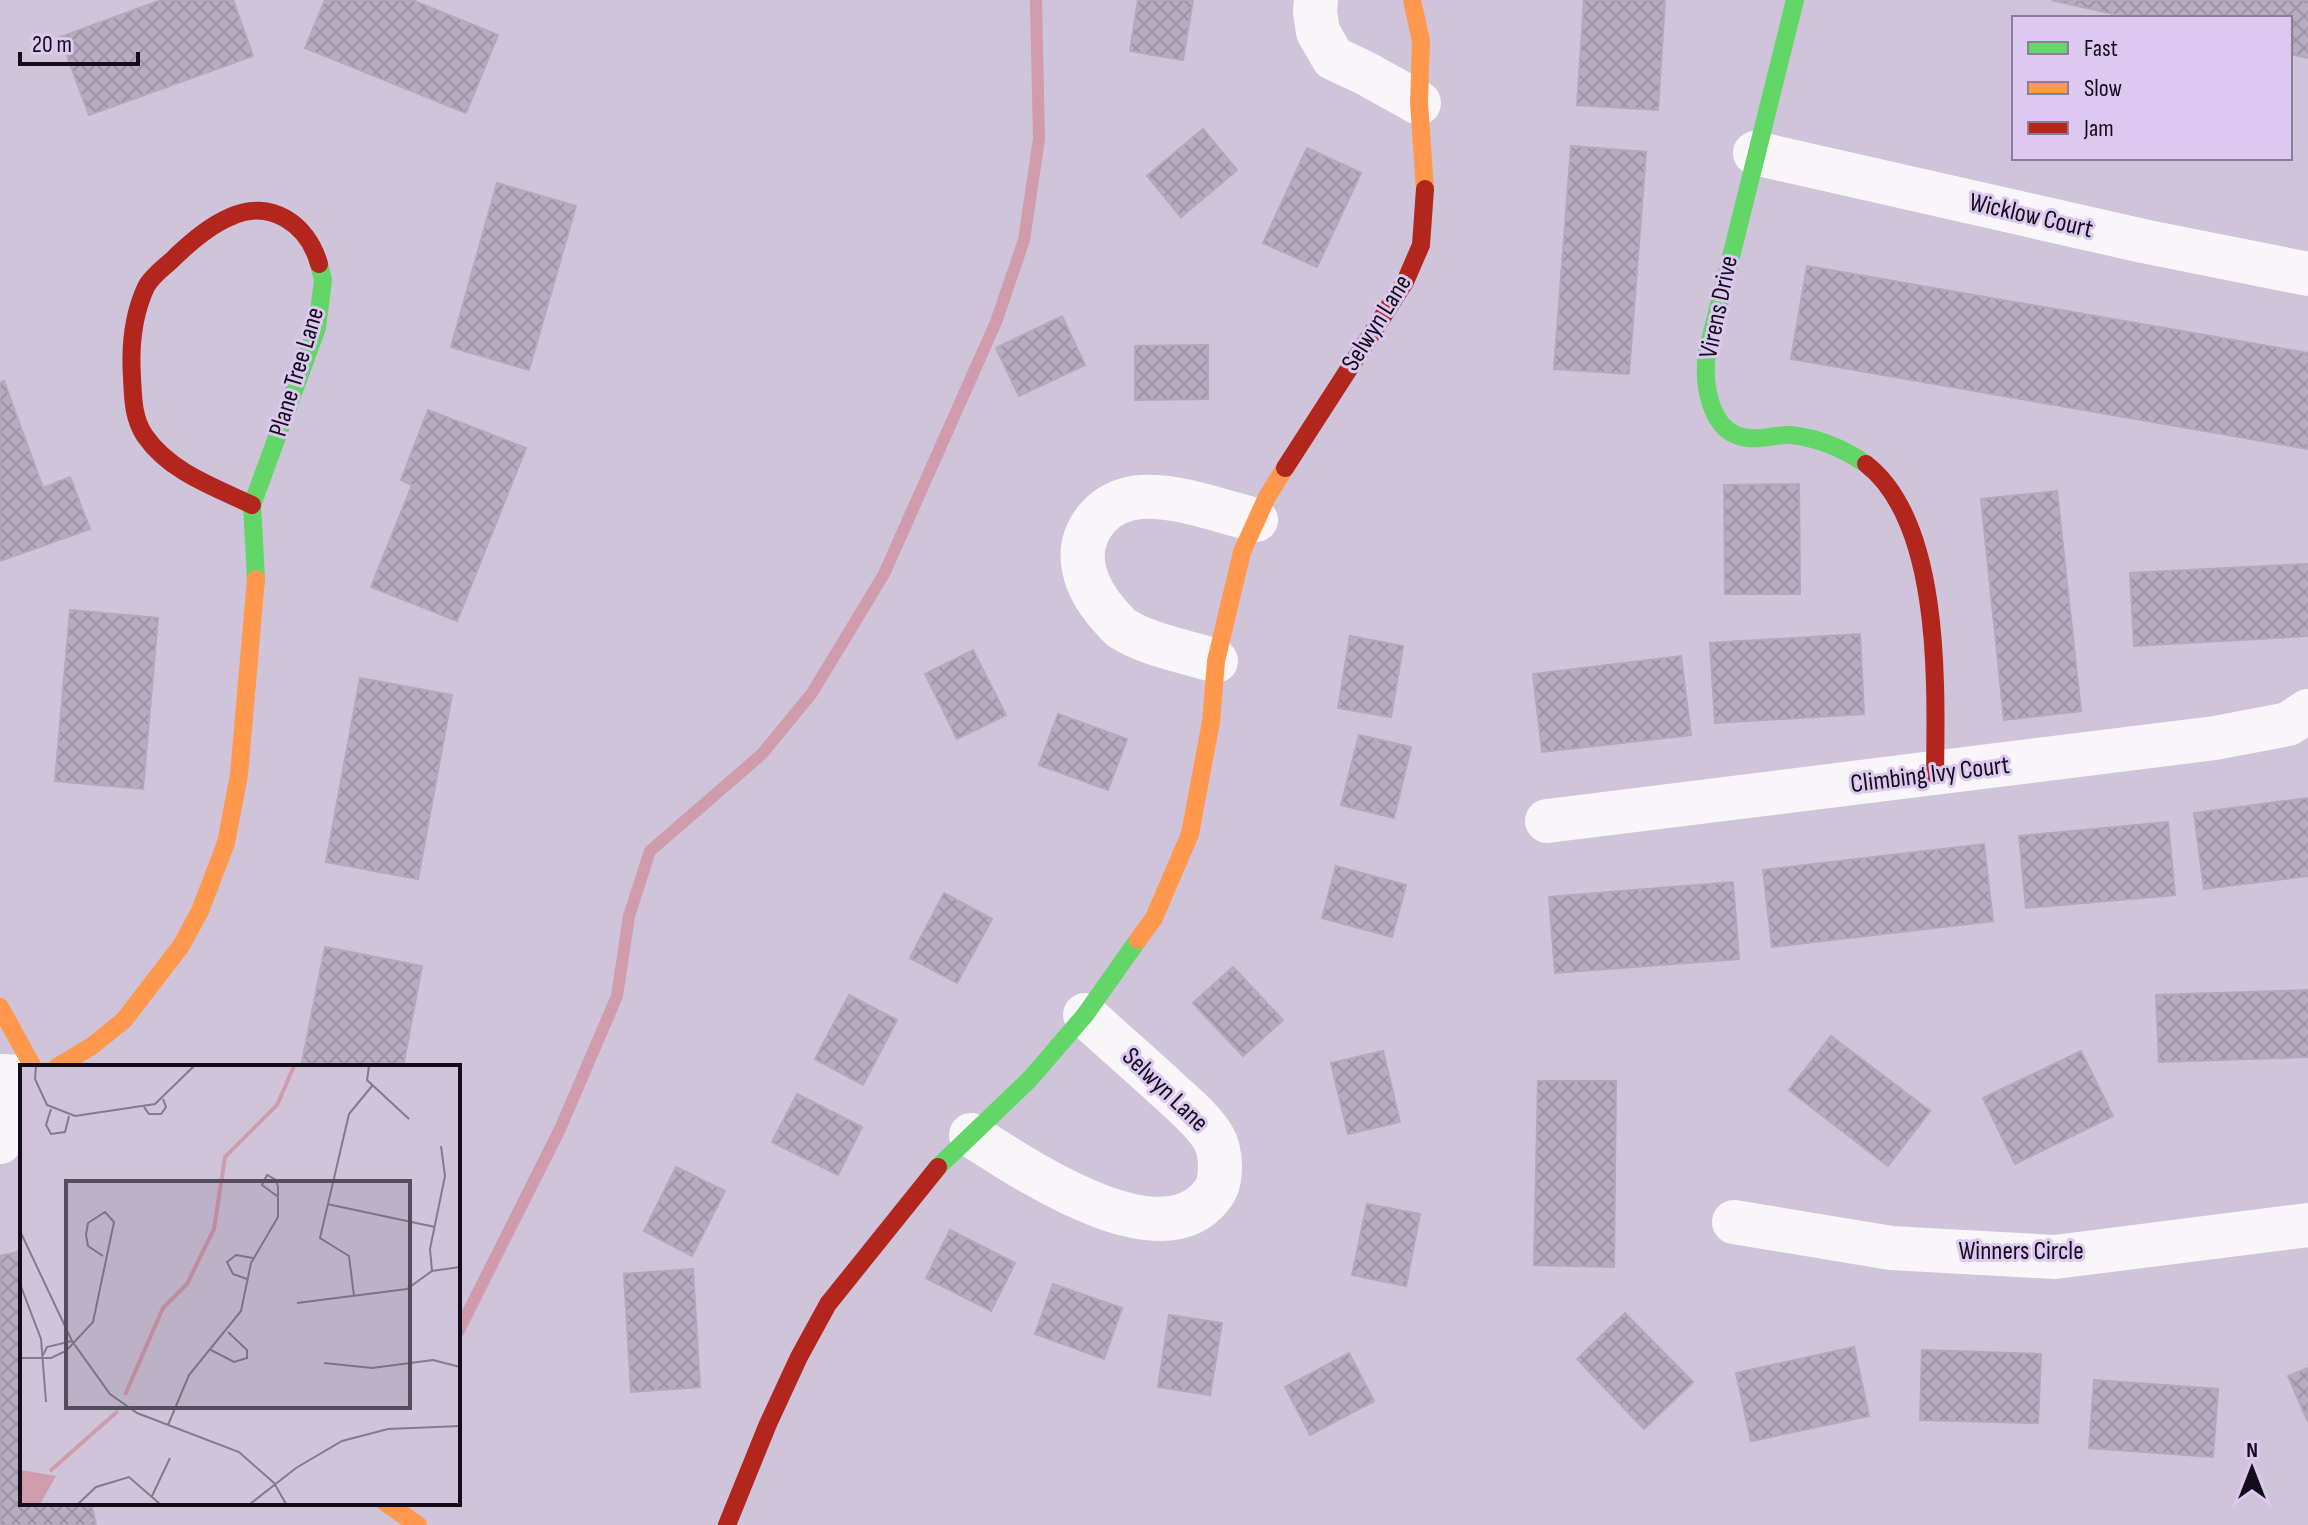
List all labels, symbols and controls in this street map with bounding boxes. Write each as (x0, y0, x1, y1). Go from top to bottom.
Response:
scale bar (20, 16, 138, 66)
legend (2012, 16, 2292, 160)
text: 20 m (32, 30, 72, 59)
text: Fast (2084, 34, 2118, 63)
text: Slow (2084, 74, 2122, 103)
text: Jam (2083, 114, 2114, 143)
street label: Wicklow Court (1966, 187, 2096, 245)
street label: Virens Drive (1693, 253, 1745, 361)
street label: Selwyn Lane (1335, 269, 1419, 377)
street label: Plane Tree Lane (263, 304, 331, 440)
street label: Climbing Ivy Court (1849, 750, 2011, 800)
street label: Selwyn Lane (1116, 1041, 1214, 1139)
inset map (20, 1065, 460, 1505)
street label: Winners Circle (1958, 1236, 2084, 1267)
north arrow (2212, 1429, 2292, 1509)
text: N (2246, 1437, 2258, 1464)

